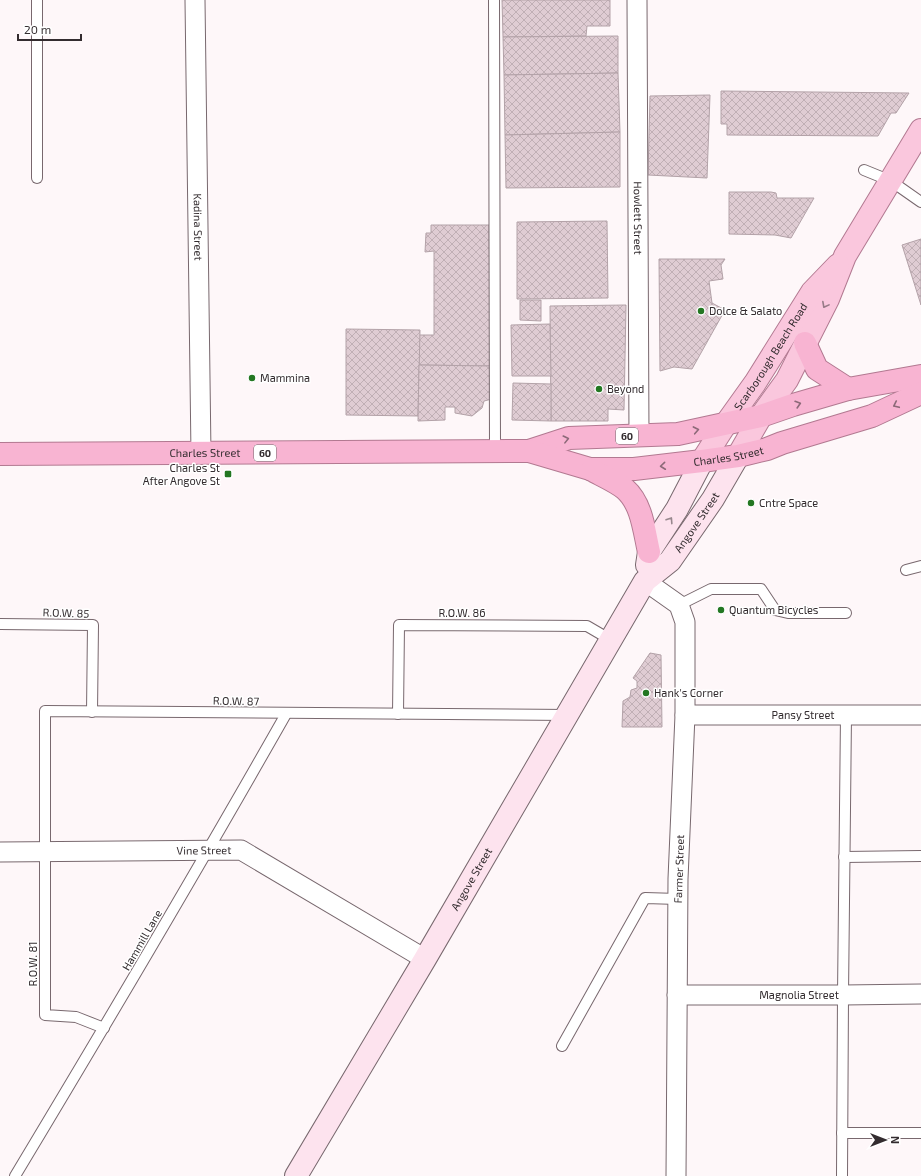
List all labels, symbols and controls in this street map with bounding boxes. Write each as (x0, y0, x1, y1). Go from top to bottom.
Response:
scale bar (18, 16, 81, 42)
text: 20 m (24, 22, 51, 36)
street label: Howlett Street (632, 181, 645, 255)
street label: Kadina Street (192, 193, 205, 261)
street label: Scarborough Beach Road (731, 300, 809, 412)
one-way arrow (822, 301, 830, 308)
place label: Dolce & Salato (709, 304, 782, 317)
marker: Dolce & Salato (696, 306, 706, 316)
place label: Mammina (260, 371, 310, 384)
marker: Mammina (247, 373, 257, 383)
place label: Beyond (607, 382, 644, 395)
marker: Beyond (594, 384, 604, 394)
one-way arrow (795, 400, 802, 409)
one-way arrow (893, 400, 901, 408)
one-way arrow (693, 427, 699, 435)
road number: 60 (616, 428, 638, 444)
one-way arrow (563, 435, 570, 444)
street label: Charles Street (693, 443, 765, 468)
road number: 60 (254, 445, 276, 461)
street label: Charles Street (169, 446, 241, 459)
place label: Charles St After Angove St (143, 461, 220, 487)
one-way arrow (660, 461, 666, 470)
marker: Charles St After Angove St (223, 469, 233, 479)
street label: Angove Street (671, 490, 722, 555)
place label: Cntre Space (759, 496, 818, 509)
marker: Cntre Space (746, 498, 756, 508)
one-way arrow (665, 517, 673, 524)
place label: Quantum Bicycles (729, 603, 819, 617)
street label: R.O.W. 85 (43, 605, 90, 620)
marker: Quantum Bicycles (716, 605, 726, 615)
street label: R.O.W. 86 (439, 606, 485, 619)
place label: Hank's Corner (654, 686, 724, 699)
marker: Hank's Corner (641, 688, 651, 698)
street label: R.O.W. 87 (213, 694, 260, 707)
street label: Pansy Street (771, 708, 835, 721)
street label: Farmer Street (671, 834, 686, 904)
street label: Vine Street (177, 843, 231, 857)
street label: Angove Street (448, 845, 494, 912)
street label: Hammill Lane (119, 907, 164, 972)
street label: R.O.W. 81 (26, 942, 39, 986)
street label: Magnolia Street (759, 988, 839, 1001)
north arrow (865, 1120, 905, 1160)
text: N (889, 1136, 902, 1144)

